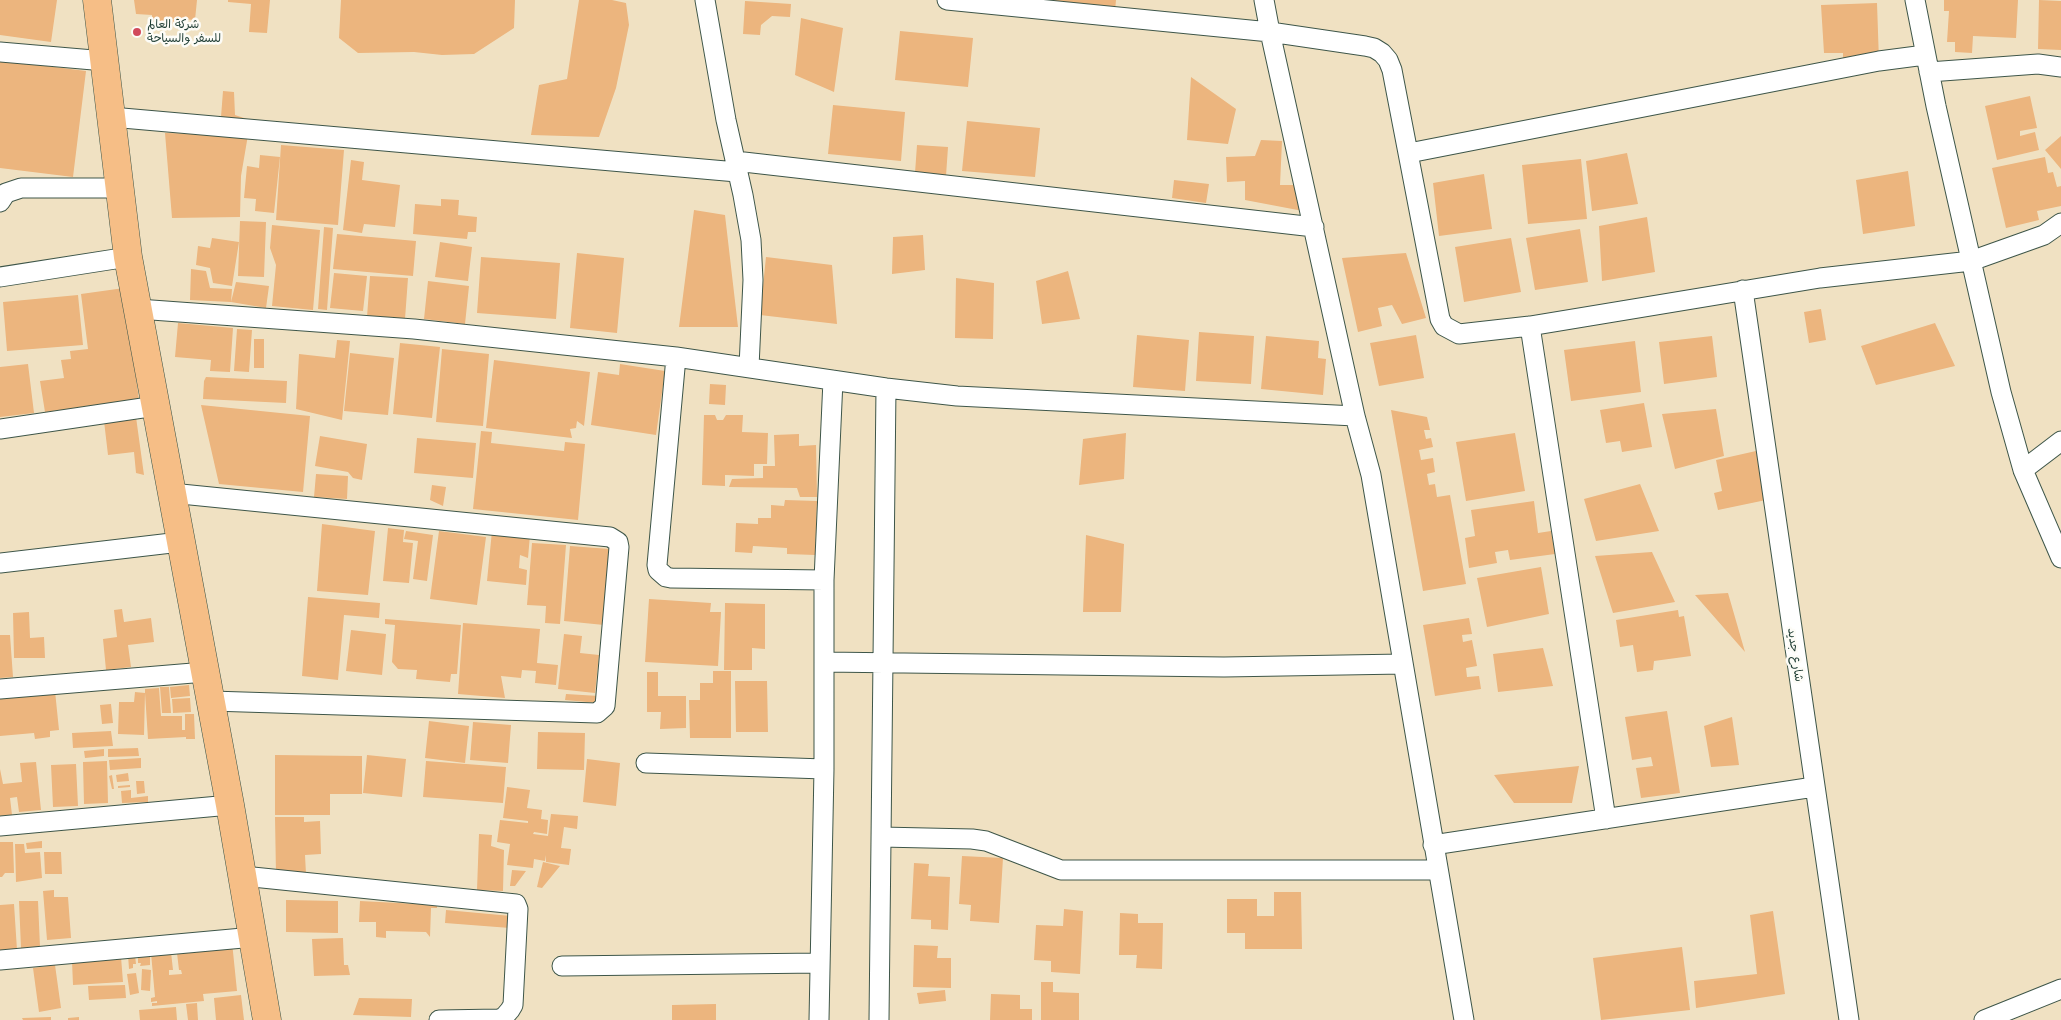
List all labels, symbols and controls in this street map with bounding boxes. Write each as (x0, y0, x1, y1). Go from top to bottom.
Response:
place label: شركة العالم للسفر والسياحة (147, 18, 221, 46)
marker: شركة العالم للسفر والسياحة (131, 26, 143, 38)
street label: شارع جديد (1784, 627, 1806, 683)

